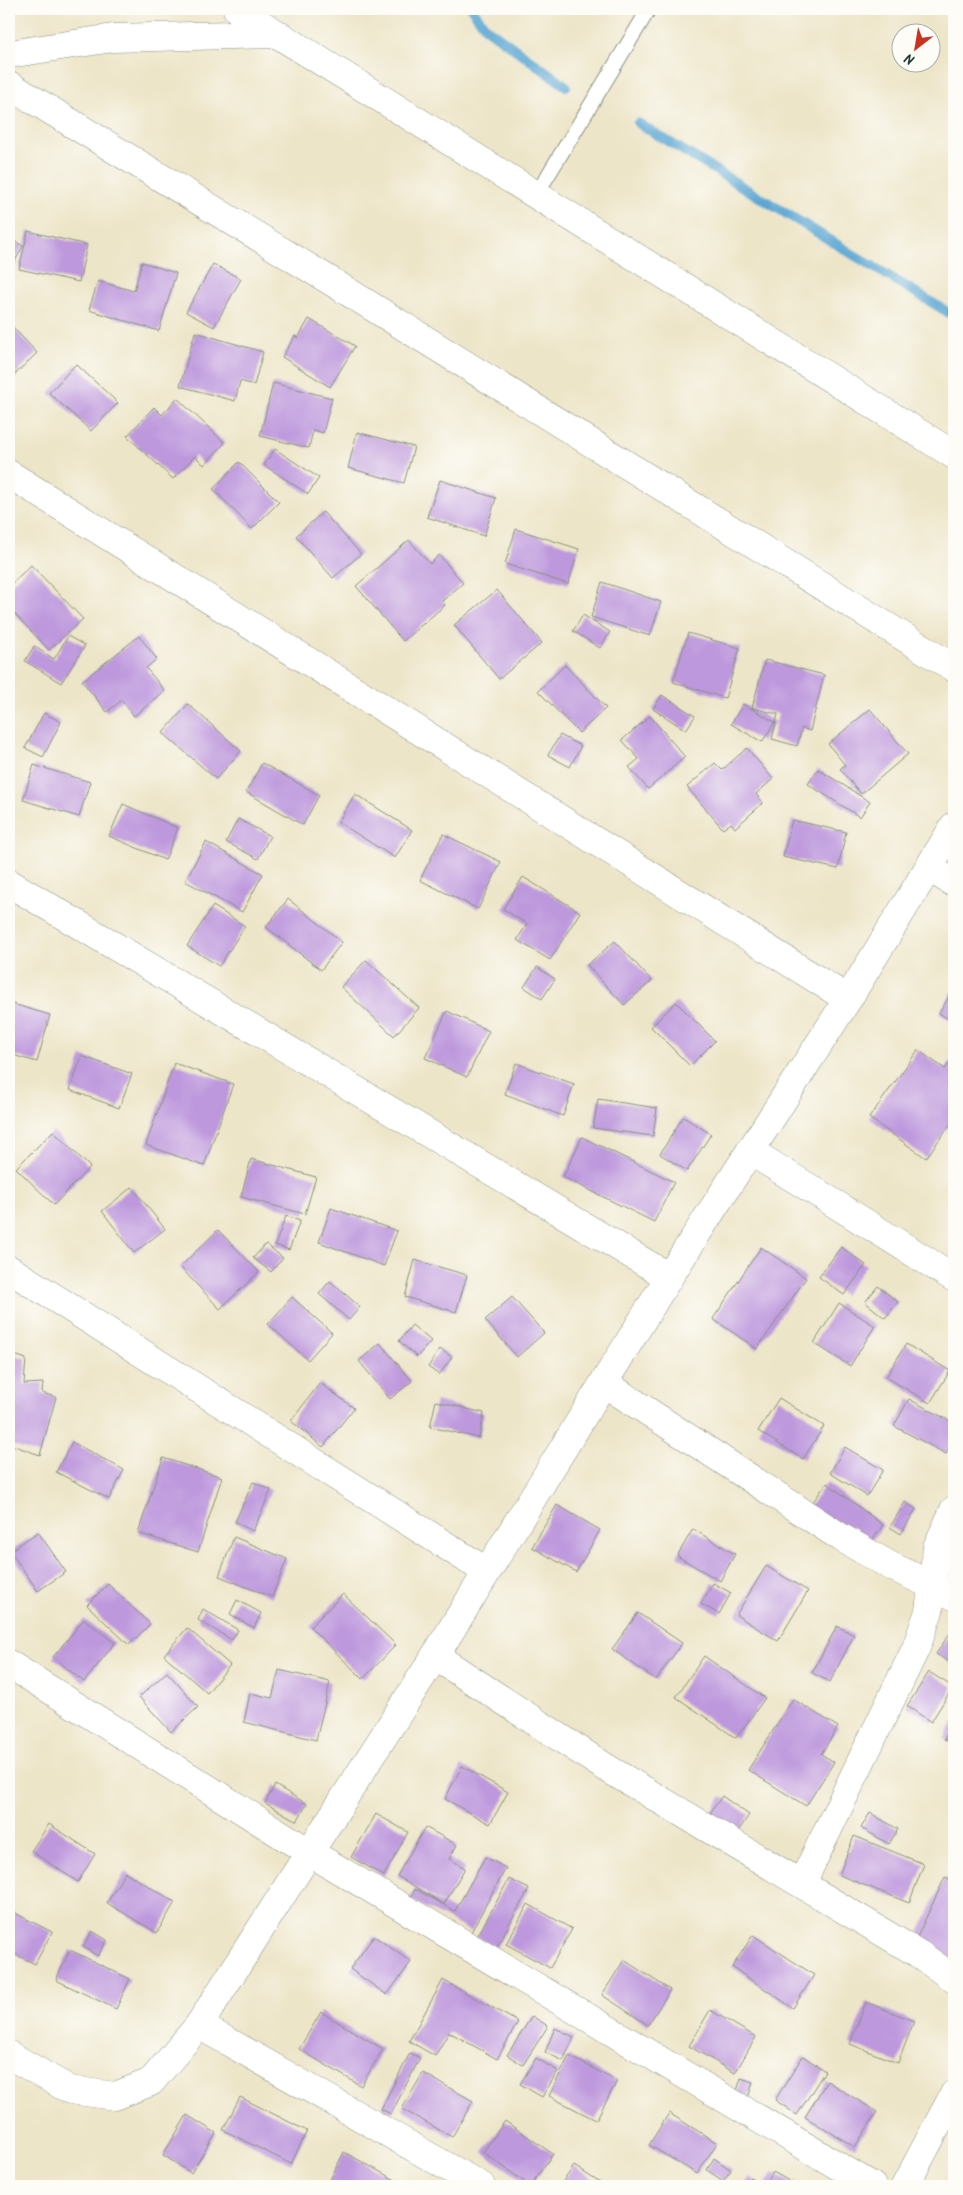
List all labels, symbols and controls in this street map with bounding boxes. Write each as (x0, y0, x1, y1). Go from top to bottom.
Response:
north arrow (890, 22, 940, 72)
text: N (900, 46, 919, 70)

